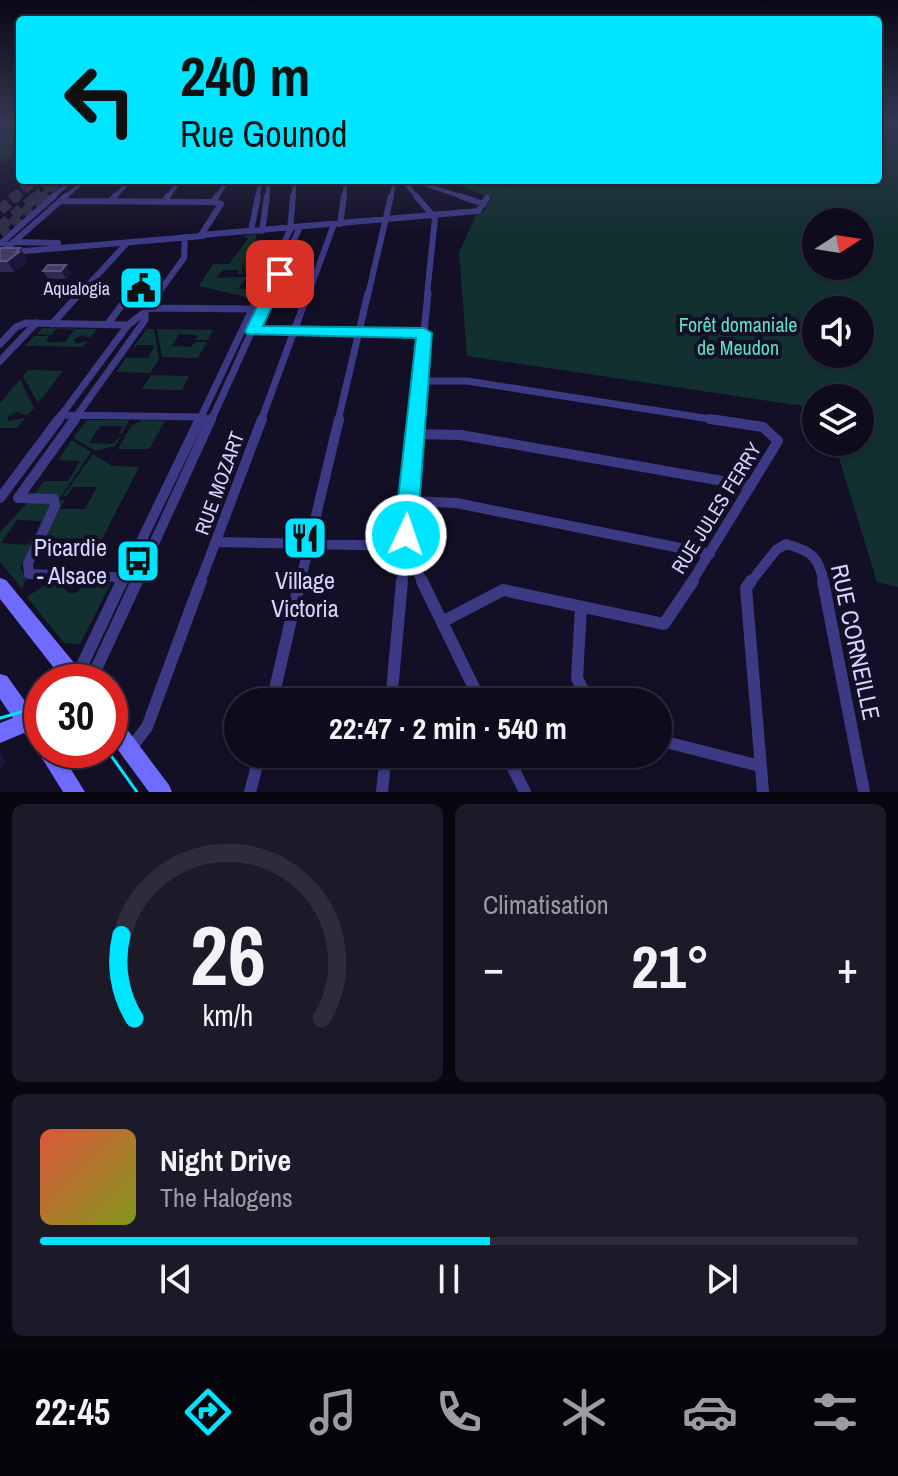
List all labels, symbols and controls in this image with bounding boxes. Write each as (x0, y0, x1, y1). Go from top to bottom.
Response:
text: 240 m (180, 38, 310, 113)
icon: left (48, 48, 152, 152)
text: Rue Gounod (180, 110, 347, 158)
north arrow (802, 208, 874, 280)
map controls (802, 208, 874, 456)
pin (246, 240, 314, 308)
icon: arrive (258, 252, 302, 296)
public building icon: Aqualogia (117, 264, 165, 312)
place label: Aqualogia (43, 276, 110, 301)
button: sound (802, 296, 874, 368)
park label: Forêt domaniale de Meudon (679, 311, 797, 361)
button: layers (802, 384, 874, 456)
street label: RUE MOZART (188, 428, 250, 538)
street label: RUE JULES FERRY (665, 437, 767, 579)
position arrow (364, 493, 448, 577)
restaurant icon: Village Victoria (281, 514, 329, 562)
place label: Picardie - Alsace (34, 531, 107, 591)
bus stop icon: Picardie - Alsace (114, 537, 162, 585)
street label: RUE CORNEILLE (824, 561, 888, 723)
place label: Village Victoria (271, 564, 339, 624)
speed limit sign: 30 (24, 664, 128, 768)
text: 22:47 · 2 min · 540 m (329, 708, 567, 748)
text: Climatisation (483, 887, 609, 922)
text: 26 (190, 899, 265, 1011)
text: 21° (631, 926, 710, 1007)
text: − (483, 937, 504, 997)
text: + (837, 937, 858, 997)
text: km/h (202, 996, 253, 1035)
text: Night Drive (160, 1140, 291, 1180)
text: The Halogens (160, 1180, 293, 1215)
icon: previous (154, 1257, 198, 1301)
icon: pause (427, 1257, 471, 1301)
icon: next (700, 1257, 744, 1301)
icon: directions (180, 1384, 236, 1440)
icon: music (305, 1384, 361, 1440)
icon: phone (431, 1384, 487, 1440)
icon: climate (556, 1384, 612, 1440)
icon: car (682, 1384, 738, 1440)
icon: filters (807, 1384, 863, 1440)
text: 22:45 (35, 1388, 110, 1436)

